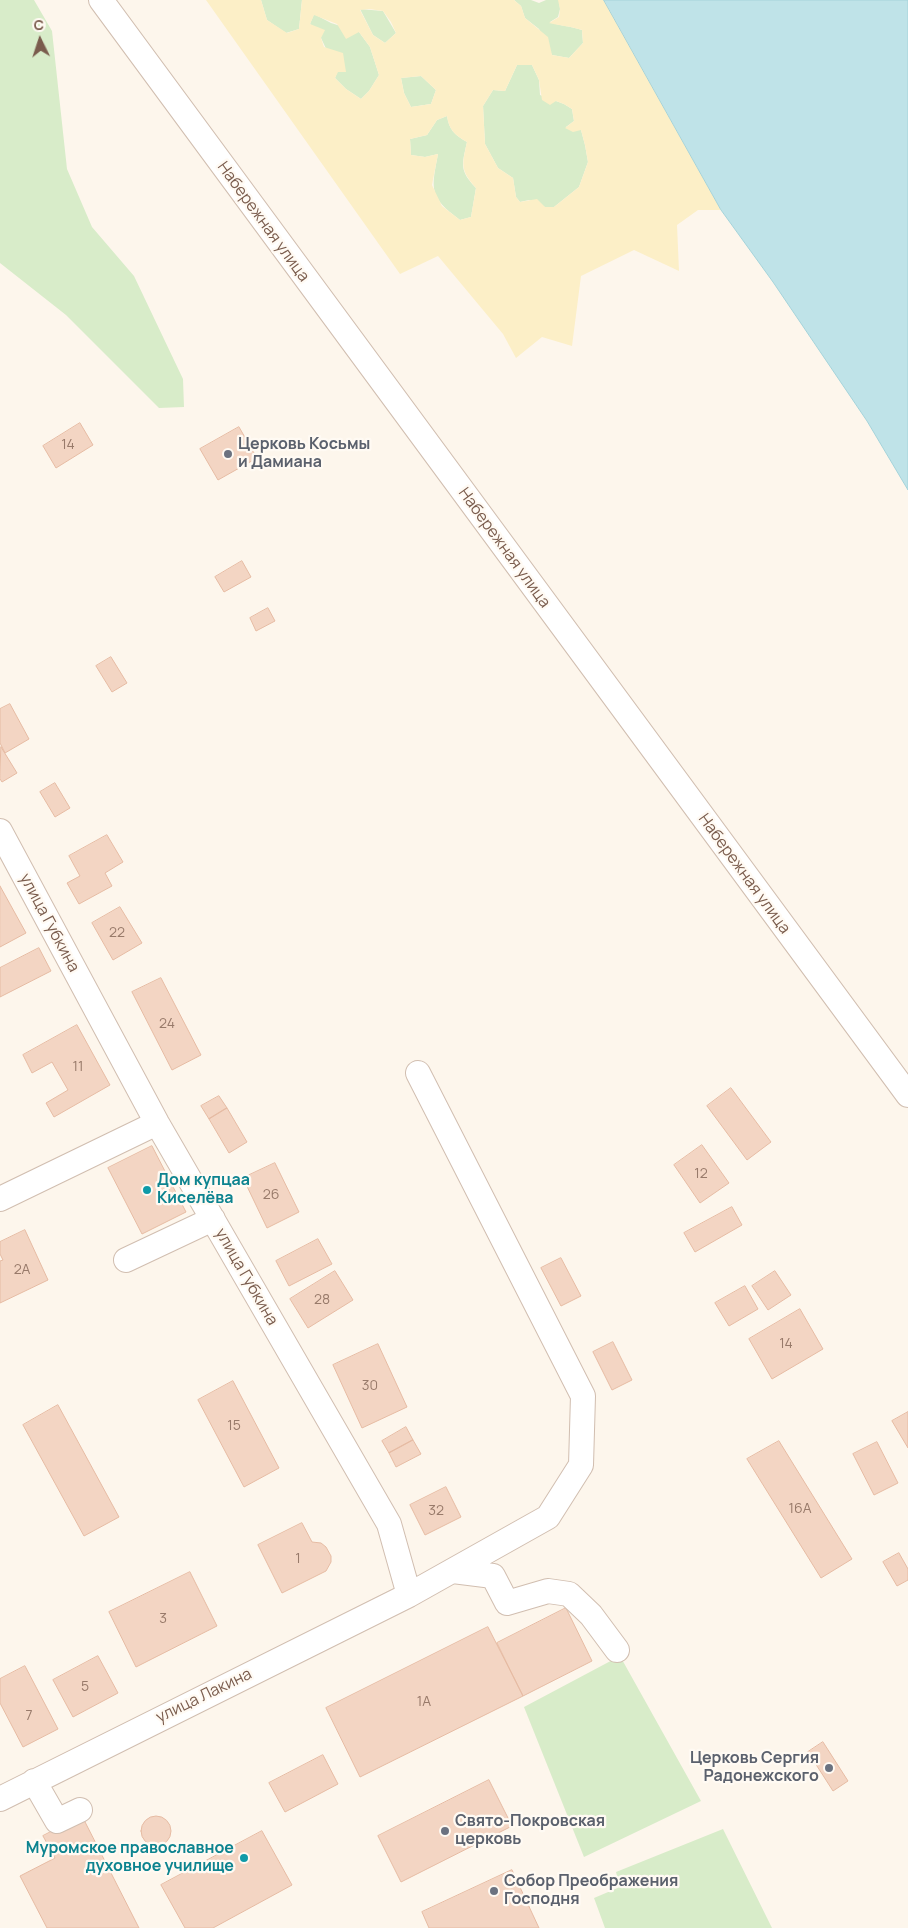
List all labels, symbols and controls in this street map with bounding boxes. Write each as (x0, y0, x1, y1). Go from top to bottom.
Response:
north arrow (15, 15, 65, 65)
text: С (33, 15, 45, 34)
street label: Набережная улица (213, 158, 313, 286)
place label: Церковь Косьмы и Дамиана (238, 435, 370, 473)
house number: 14 (61, 437, 75, 453)
marker: Церковь Косьмы и Дамиана (222, 448, 234, 460)
street label: Набережная улица (454, 484, 554, 612)
street label: Набережная улица (694, 810, 794, 938)
street label: улица Губкина (15, 870, 83, 976)
house number: 22 (109, 925, 125, 941)
house number: 24 (159, 1016, 175, 1032)
house number: 11 (73, 1059, 83, 1075)
house number: 12 (694, 1166, 708, 1182)
place label: Дом купцаа Киселёва (157, 1171, 250, 1209)
marker: Дом купцаа Киселёва (141, 1184, 153, 1196)
house number: 26 (263, 1187, 279, 1203)
street label: улица Губкина (210, 1225, 282, 1329)
house number: 2А (14, 1262, 30, 1278)
house number: 28 (314, 1292, 330, 1308)
house number: 14 (779, 1336, 793, 1352)
house number: 30 (362, 1378, 378, 1394)
house number: 15 (227, 1418, 241, 1434)
house number: 16А (788, 1501, 812, 1517)
house number: 32 (428, 1503, 444, 1519)
house number: 1 (295, 1551, 301, 1567)
house number: 3 (159, 1611, 167, 1627)
street label: улица Лакина (153, 1665, 255, 1727)
house number: 5 (81, 1679, 89, 1695)
house number: 1А (417, 1694, 431, 1710)
house number: 7 (25, 1708, 33, 1724)
place label: Церковь Сергия Радонежского (690, 1749, 819, 1787)
marker: Церковь Сергия Радонежского (823, 1762, 835, 1774)
place label: Свято-Покровская церковь (455, 1812, 605, 1850)
marker: Свято-Покровская церковь (439, 1825, 451, 1837)
place label: Муромское православное духовное училище (26, 1839, 234, 1877)
marker: Муромское православное духовное училище (238, 1852, 250, 1864)
place label: Собор Преображения Господня (504, 1872, 678, 1910)
marker: Собор Преображения Господня (488, 1885, 500, 1897)

